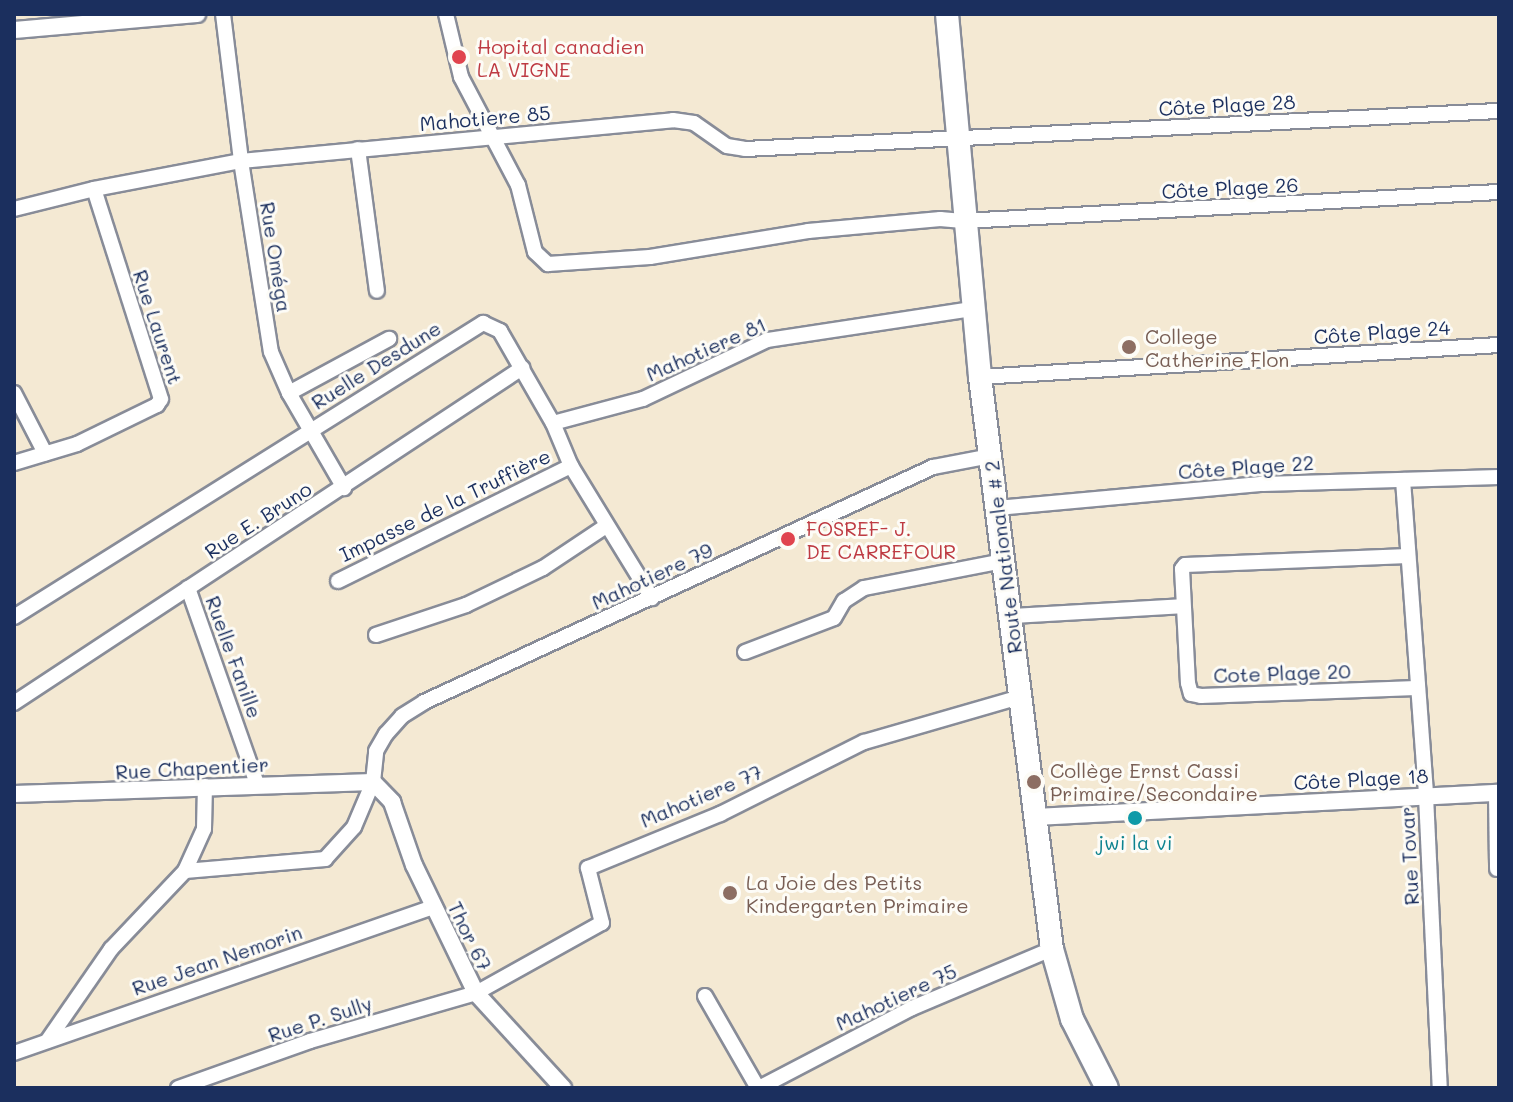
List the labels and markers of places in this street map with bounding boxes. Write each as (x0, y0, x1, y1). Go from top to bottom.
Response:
place label: Hopital canadien LA VIGNE (477, 34, 644, 81)
marker: Hopital canadien LA VIGNE (448, 46, 470, 68)
place label: College Catherine Flon (1145, 324, 1289, 371)
marker: College Catherine Flon (1120, 338, 1138, 356)
place label: FOSREF- J. DE CARREFOUR (806, 516, 956, 563)
marker: FOSREF- J. DE CARREFOUR (777, 528, 799, 550)
place label: Collège Ernst Cassi Primaire/Secondaire (1050, 758, 1258, 805)
marker: Collège Ernst Cassi Primaire/Secondaire (1025, 773, 1043, 791)
marker: jwi la vi (1126, 809, 1144, 827)
place label: jwi la vi (1097, 830, 1173, 854)
place label: La Joie des Petits Kindergarten Primaire (746, 870, 969, 917)
marker: La Joie des Petits Kindergarten Primaire (721, 884, 739, 902)

